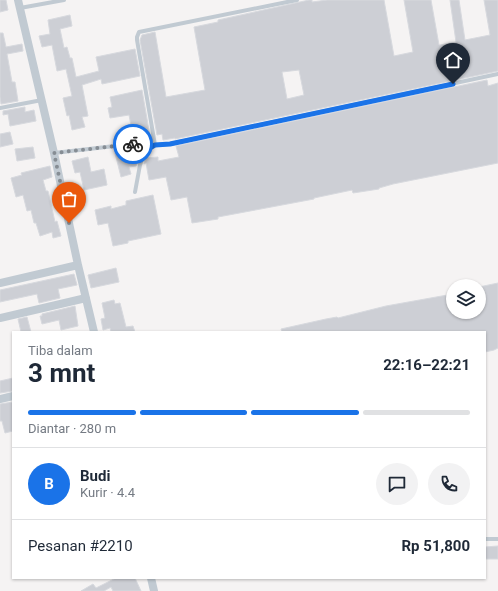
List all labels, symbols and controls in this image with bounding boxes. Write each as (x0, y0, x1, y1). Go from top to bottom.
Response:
pin (436, 43, 470, 84)
icon: home (442, 49, 464, 71)
courier (113, 124, 153, 164)
icon: bike (122, 133, 144, 155)
pin (52, 182, 86, 223)
icon: bag (58, 188, 80, 210)
map controls (446, 279, 486, 319)
button: layers (446, 279, 486, 319)
text: Tiba dalam (28, 343, 93, 358)
text: 22:16–22:21 (383, 356, 470, 374)
text: 3 mnt (28, 358, 95, 388)
text: Diantar · 280 m (28, 421, 116, 436)
button: chat (376, 463, 418, 505)
button: phone (428, 463, 470, 505)
text: Budi (80, 467, 110, 485)
text: B (44, 475, 54, 493)
text: Kurir · 4.4 (80, 485, 135, 500)
text: Pesanan #2210 (28, 537, 133, 555)
text: Rp 51,800 (402, 537, 470, 555)

